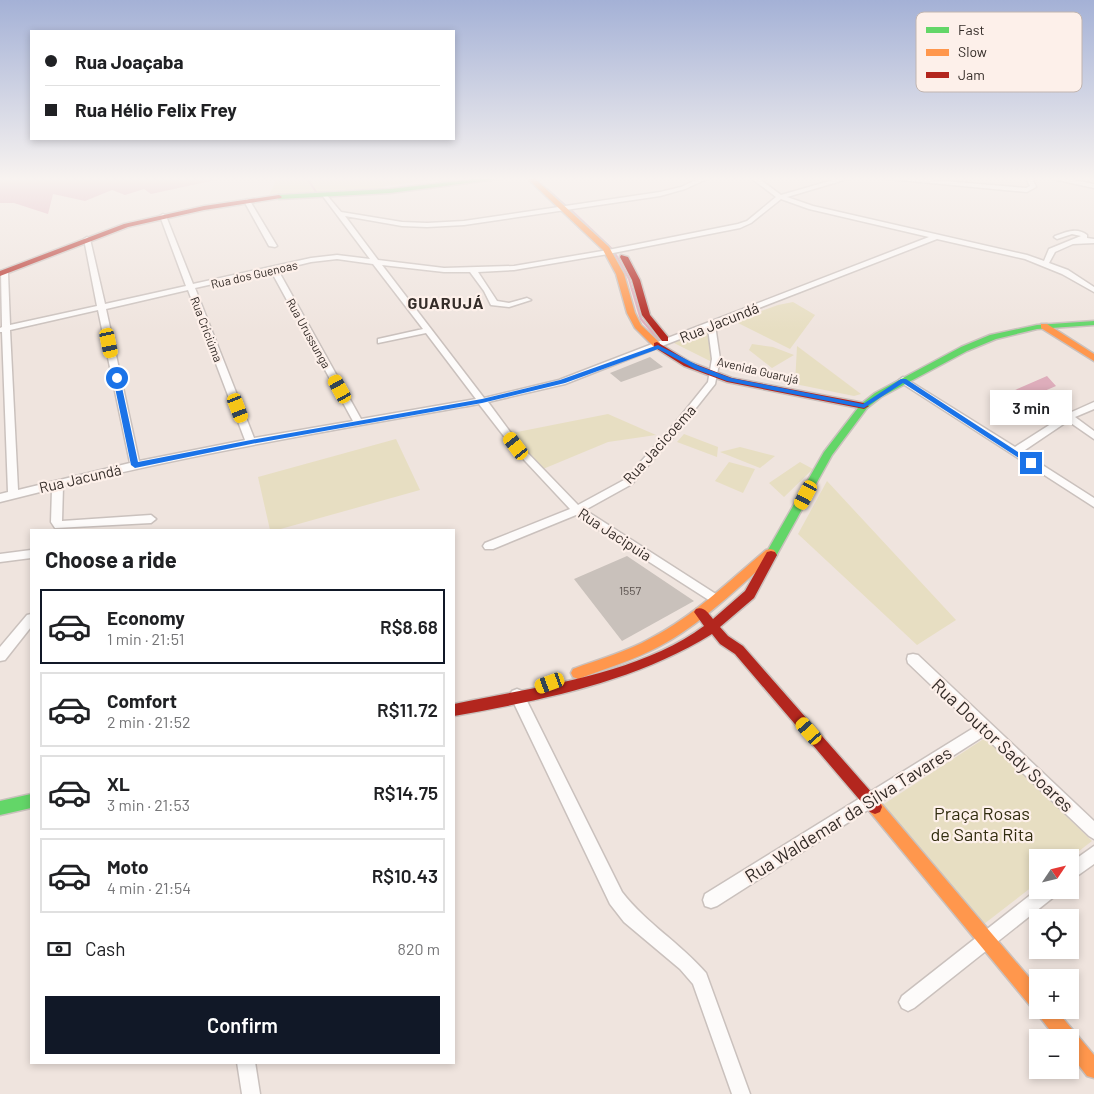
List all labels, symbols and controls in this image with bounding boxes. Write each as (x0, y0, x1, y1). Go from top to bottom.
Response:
legend (916, 12, 1082, 92)
text: Fast (958, 21, 984, 38)
text: Slow (958, 43, 987, 60)
text: Rua Joaçaba (75, 50, 184, 73)
text: Jam (958, 66, 985, 83)
text: Rua Hélio Felix Frey (75, 98, 237, 121)
street label: Rua dos Guenoas (209, 257, 299, 291)
district label: GUARUJÁ (408, 293, 484, 312)
street label: Rua Criciúma (188, 294, 226, 364)
street label: Rua Urussunga (284, 296, 334, 370)
street label: Rua Jacundá (677, 298, 761, 346)
car (98, 327, 119, 359)
street label: Avenida Guarujá (716, 354, 800, 386)
route start (106, 367, 128, 389)
car (326, 372, 353, 406)
callout: 3 min (990, 390, 1072, 426)
car (225, 391, 250, 425)
text: 3 min (1012, 398, 1050, 417)
street label: Rua Jacicoema (619, 401, 699, 487)
car (500, 430, 531, 462)
route end (1020, 452, 1042, 474)
street label: Rua Jacundá (37, 460, 123, 496)
car (792, 478, 819, 512)
street label: Rua Jacipuia (575, 504, 655, 564)
text: Choose a ride (45, 546, 177, 572)
house number: 1557 (619, 583, 641, 597)
icon: car (47, 604, 92, 649)
text: Economy (107, 606, 185, 629)
text: R$8.68 (380, 615, 438, 638)
text: 1 min · 21:51 (107, 629, 184, 648)
car (533, 671, 566, 695)
street label: Rua Doutor Sady Soares (928, 674, 1078, 816)
icon: car (47, 687, 92, 732)
text: Comfort (107, 689, 177, 712)
text: R$11.72 (377, 698, 438, 721)
text: 2 min · 21:52 (107, 712, 191, 731)
car (793, 715, 824, 747)
street label: Rua Waldemar da Silva Tavares (741, 741, 955, 887)
icon: car (47, 770, 92, 815)
text: XL (107, 772, 130, 795)
text: R$14.75 (373, 781, 438, 804)
text: 3 min · 21:53 (107, 795, 190, 814)
park label: Praça Rosas de Santa Rita (930, 802, 1034, 845)
north arrow (1029, 849, 1079, 899)
map controls (1029, 849, 1079, 1079)
icon: car (47, 853, 92, 898)
text: Moto (107, 855, 149, 878)
text: R$10.43 (372, 864, 438, 887)
text: 4 min · 21:54 (107, 878, 191, 897)
button: locate (1029, 909, 1079, 959)
icon: cash (45, 935, 73, 963)
text: Cash (85, 937, 126, 960)
text: 820 m (398, 939, 440, 958)
button: + (1029, 969, 1079, 1019)
button: Confirm (45, 996, 440, 1054)
button: − (1029, 1029, 1079, 1079)

